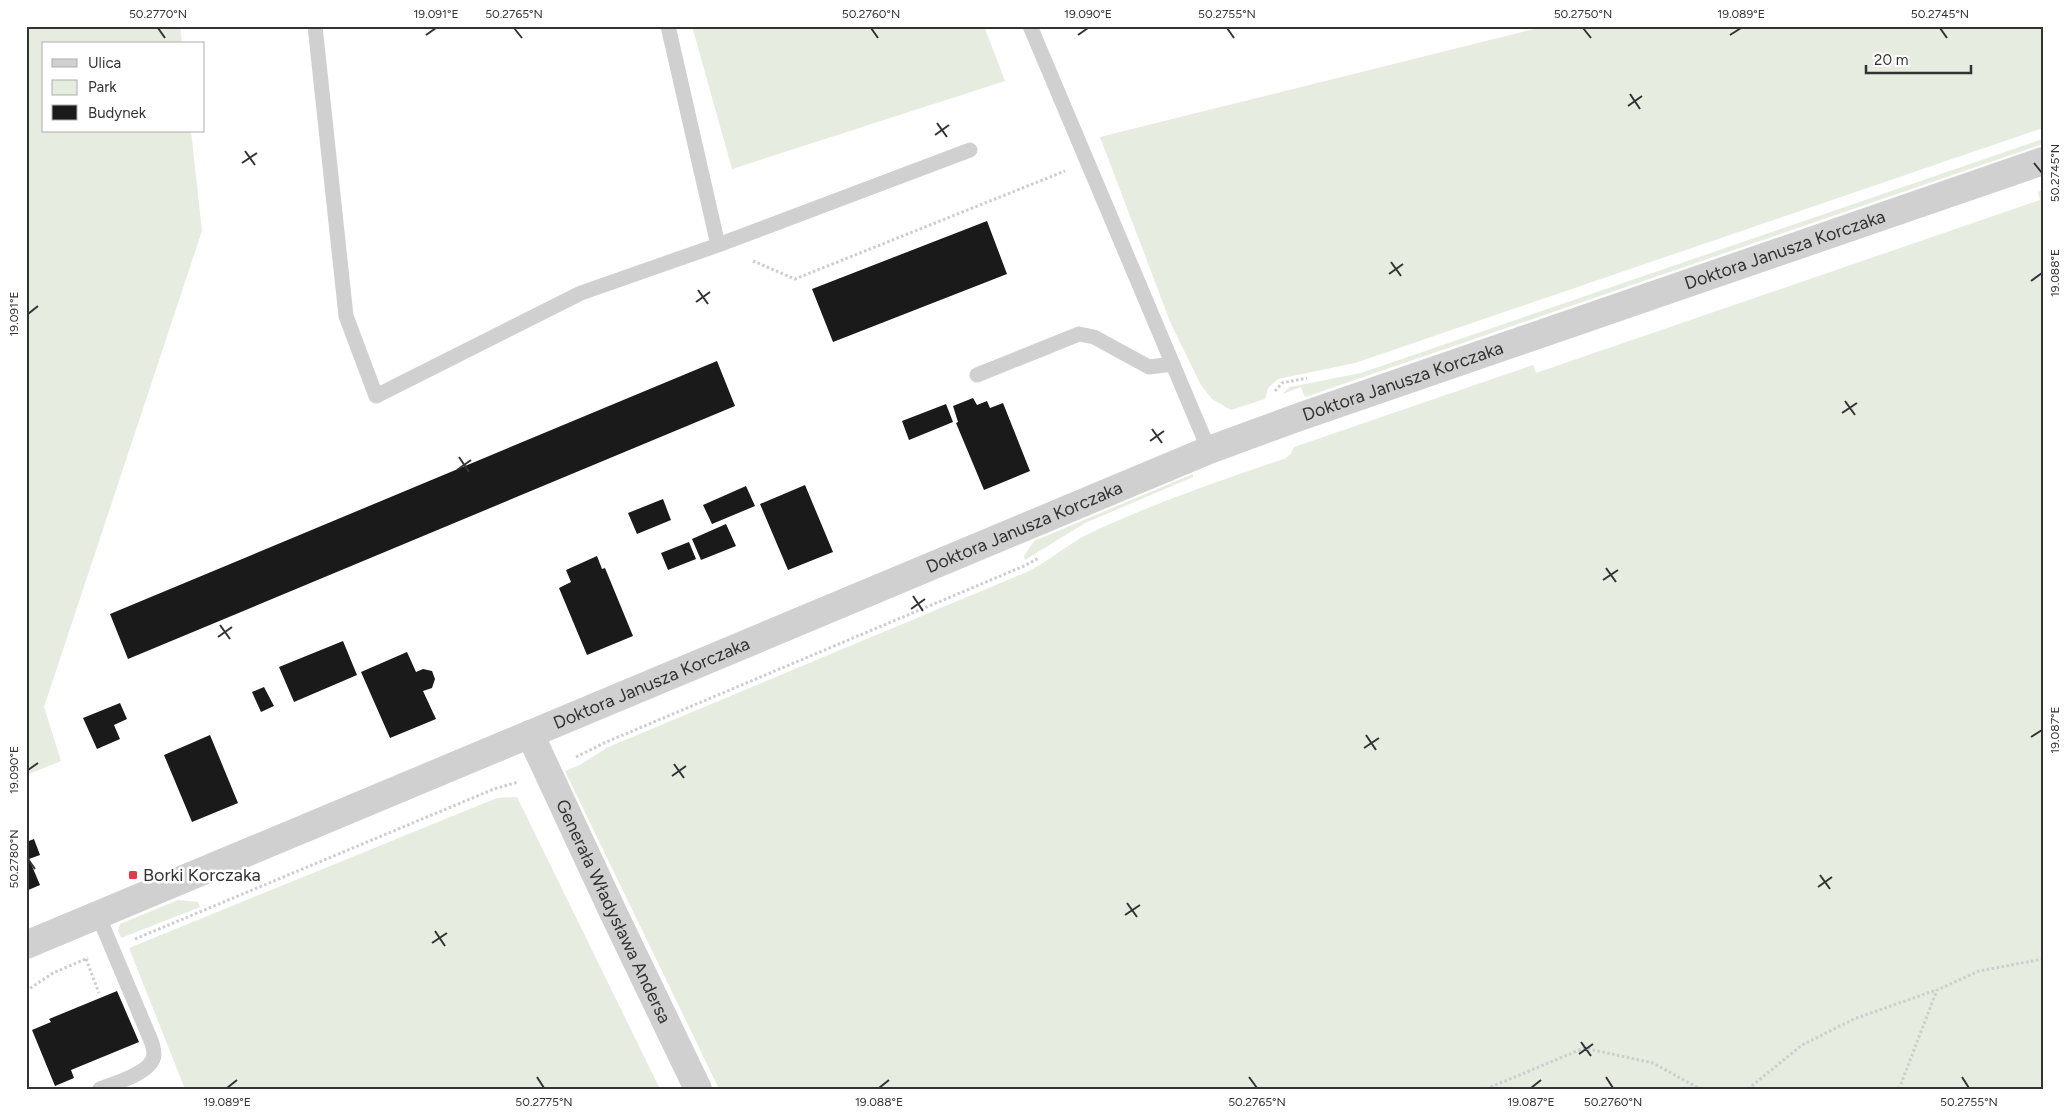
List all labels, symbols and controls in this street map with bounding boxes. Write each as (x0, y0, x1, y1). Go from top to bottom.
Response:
text: 50.2770°N (129, 7, 187, 21)
text: 19.091°E (413, 7, 459, 21)
text: 50.2765°N (485, 7, 543, 21)
text: 50.2760°N (842, 7, 900, 21)
text: 19.090°E (1064, 7, 1112, 21)
text: 50.2755°N (1198, 7, 1256, 21)
text: 50.2750°N (1554, 7, 1612, 21)
text: 19.089°E (1717, 7, 1765, 21)
text: 50.2745°N (1911, 7, 1969, 21)
legend (42, 42, 205, 132)
scale bar (1866, 42, 1972, 74)
text: 20 m (1874, 51, 1908, 69)
text: Ulica (88, 54, 121, 72)
text: Park (88, 78, 117, 96)
text: Budynek (88, 104, 147, 122)
text: 50.2745°N (2048, 144, 2062, 202)
street label: Doktora Janusza Korczaka (1682, 205, 1888, 295)
text: 19.088°E (2048, 249, 2062, 297)
text: 19.091°E (7, 291, 21, 337)
street label: Doktora Janusza Korczaka (1300, 337, 1506, 426)
street label: Doktora Janusza Korczaka (923, 477, 1126, 578)
street label: Doktora Janusza Korczaka (550, 632, 753, 734)
text: 19.087°E (2048, 706, 2062, 754)
text: 19.090°E (7, 746, 21, 794)
street label: Generała Władysława Andersa (551, 796, 676, 1027)
text: 50.2780°N (7, 829, 21, 889)
place label: Borki Korczaka (143, 864, 261, 886)
marker: Borki Korczaka (127, 869, 139, 881)
text: 19.089°E (203, 1095, 251, 1109)
text: 50.2775°N (515, 1095, 573, 1109)
text: 19.088°E (855, 1095, 903, 1109)
text: 50.2765°N (1228, 1095, 1286, 1109)
text: 19.087°E (1507, 1095, 1555, 1109)
text: 50.2760°N (1584, 1095, 1642, 1109)
text: 50.2755°N (1940, 1095, 1998, 1109)

